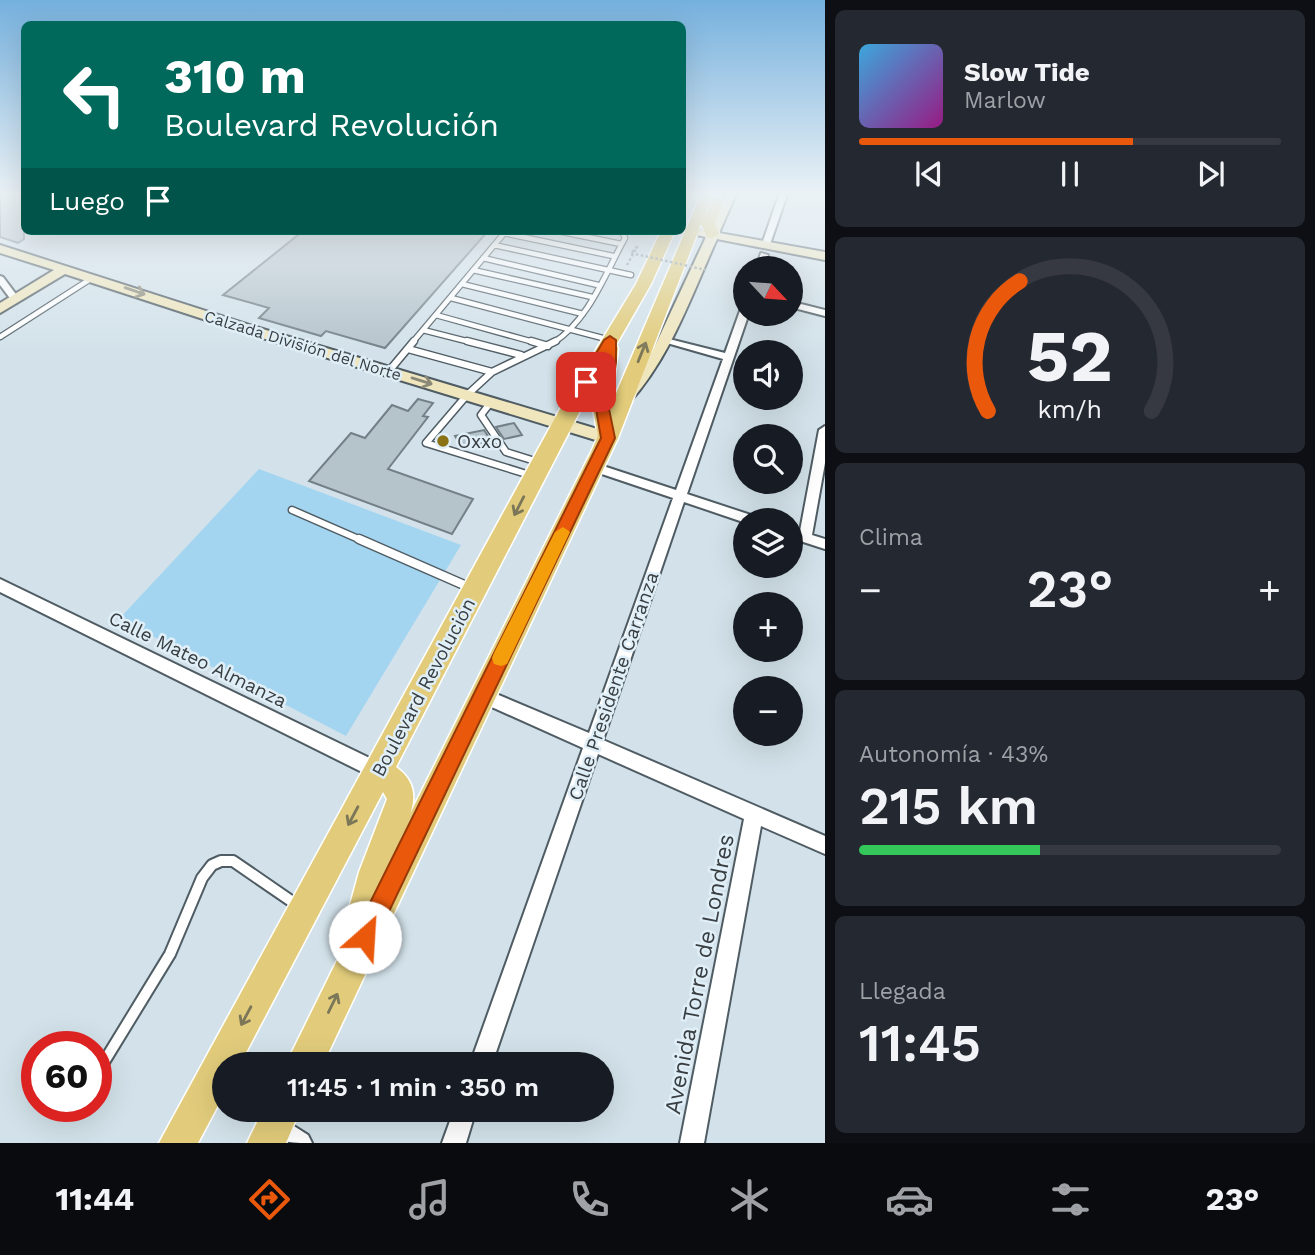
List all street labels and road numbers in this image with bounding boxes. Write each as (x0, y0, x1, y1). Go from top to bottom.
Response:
street label: Calzada División del Norte (202, 306, 404, 385)
street label: Calle Presidente Carranza (563, 569, 664, 804)
street label: Boulevard Revolución (367, 594, 480, 780)
street label: Calle Mateo Almanza (105, 606, 291, 713)
street label: Avenida Torre de Londres (659, 832, 740, 1116)

